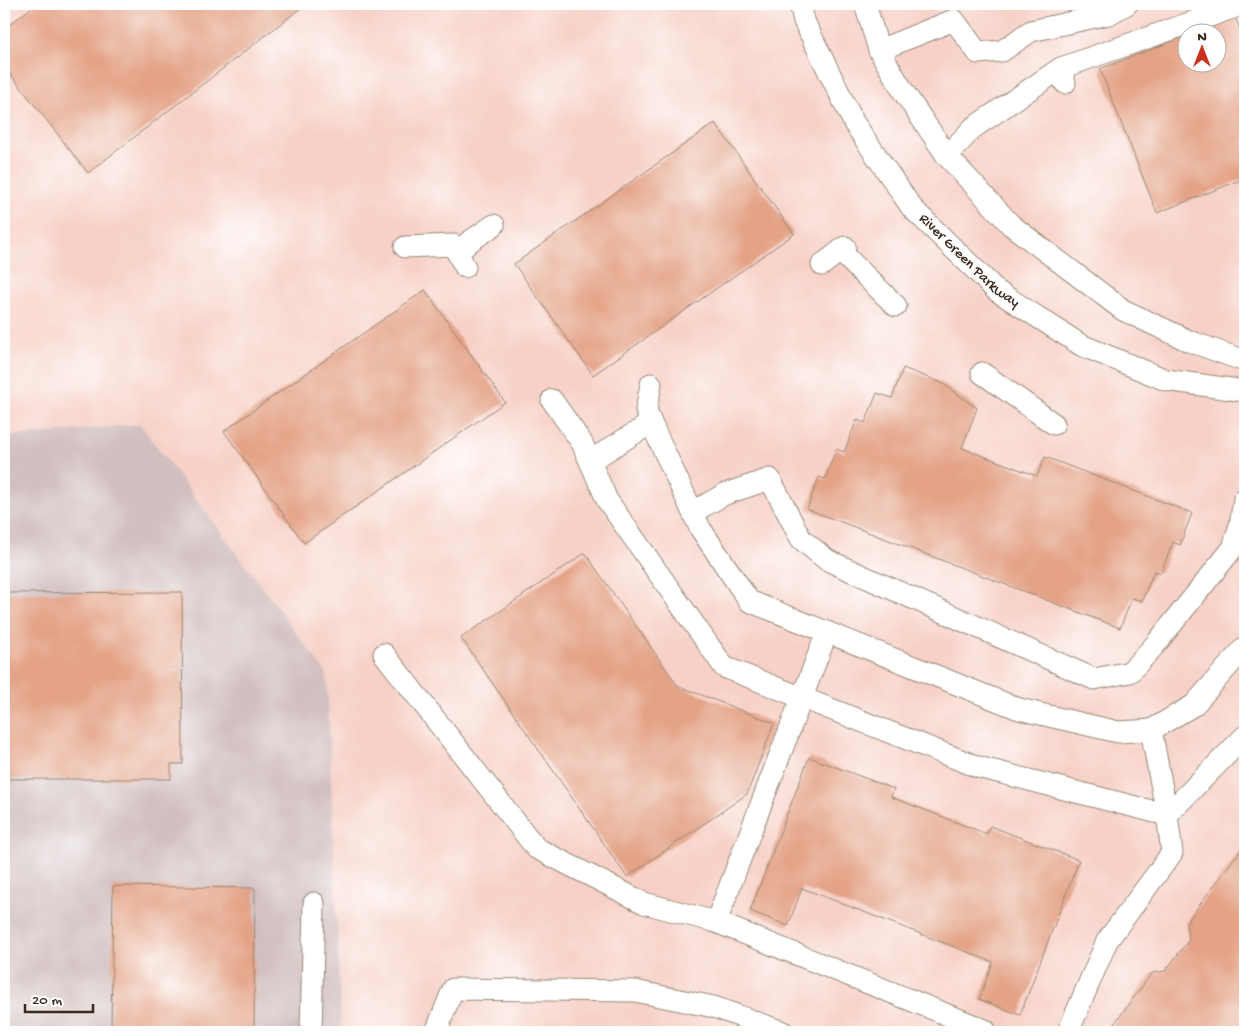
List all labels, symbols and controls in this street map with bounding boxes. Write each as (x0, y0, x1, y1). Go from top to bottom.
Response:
north arrow (1176, 22, 1226, 72)
text: N (1197, 29, 1207, 46)
street label: River Green Parkway (915, 210, 1023, 312)
scale bar (25, 981, 92, 1013)
text: 20 m (32, 992, 62, 1010)

